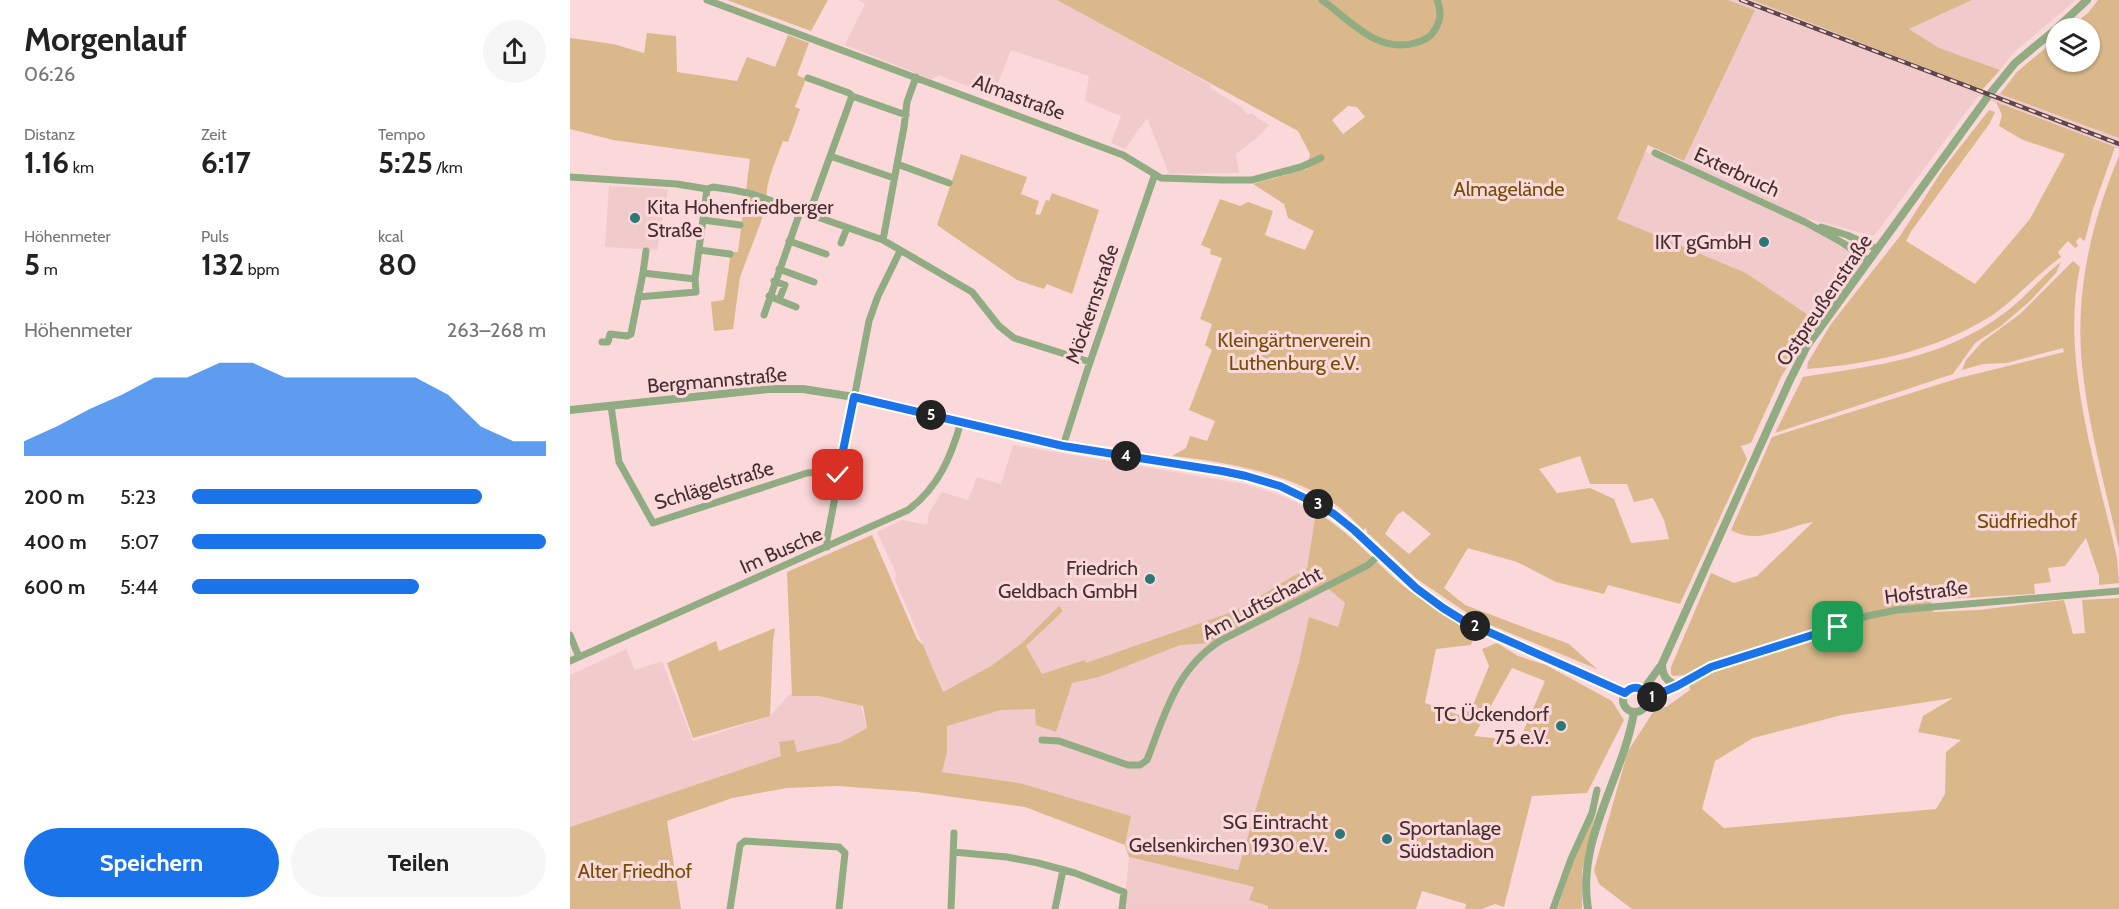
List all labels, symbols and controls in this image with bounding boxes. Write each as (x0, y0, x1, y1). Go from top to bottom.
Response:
map controls (2046, 18, 2100, 72)
button: layers (2046, 18, 2100, 72)
text: Morgenlauf (24, 19, 187, 59)
button: share (483, 20, 546, 83)
text: 06:26 (24, 62, 75, 86)
street label: Almastraße (970, 69, 1068, 125)
text: Distanz (24, 125, 75, 144)
text: Zeit (201, 125, 226, 144)
text: Tempo (378, 125, 425, 144)
street label: Exterbruch (1690, 142, 1784, 202)
text: 1.16 (24, 144, 69, 181)
text: 6:17 (201, 144, 251, 181)
text: 5:25 (378, 144, 433, 181)
text: km (69, 158, 94, 177)
text: /km (433, 158, 463, 177)
park label: Almagelände (1453, 177, 1565, 201)
place label: Kita Hohenfriedberger Straße (647, 195, 834, 242)
marker: Kita Hohenfriedberger Straße (628, 211, 642, 225)
text: Höhenmeter (24, 227, 110, 246)
text: Puls (201, 227, 229, 246)
text: kcal (378, 227, 404, 246)
place label: IKT gGmbH (1655, 230, 1752, 254)
street label: Ostpreußenstraße (1771, 230, 1877, 370)
marker: IKT gGmbH (1757, 235, 1771, 249)
street label: Möckernstraße (1060, 241, 1124, 367)
text: 5 (24, 246, 40, 283)
text: 132 (201, 246, 244, 283)
text: 80 (378, 246, 417, 283)
text: m (40, 260, 58, 279)
text: bpm (244, 260, 280, 279)
text: Höhenmeter (24, 318, 132, 342)
text: 263–268 m (447, 318, 546, 342)
park label: Kleingärtnerverein Luthenburg e.V. (1217, 328, 1371, 375)
street label: Bergmannstraße (646, 362, 788, 398)
pin: 5 (916, 400, 946, 430)
text: 5 (927, 405, 935, 424)
pin: 4 (1111, 441, 1141, 471)
text: 4 (1121, 446, 1131, 465)
pin (812, 449, 863, 500)
street label: Schlägelstraße (652, 455, 776, 515)
icon: check (821, 458, 854, 491)
text: 200 m (24, 485, 85, 509)
text: 5:23 (120, 485, 156, 509)
pin: 3 (1303, 489, 1333, 519)
text: 3 (1314, 494, 1322, 513)
park label: Südfriedhof (1977, 509, 2077, 533)
street label: Im Busche (736, 521, 826, 579)
text: 400 m (24, 530, 87, 554)
text: 5:07 (120, 530, 159, 554)
place label: Friedrich Geldbach GmbH (998, 556, 1138, 603)
street label: Am Luftschacht (1198, 561, 1326, 645)
marker: Friedrich Geldbach GmbH (1143, 572, 1157, 586)
text: 600 m (24, 575, 85, 599)
text: 5:44 (120, 575, 158, 599)
street label: Hofstraße (1883, 575, 1969, 609)
pin (1812, 601, 1863, 652)
icon: arrive (1821, 610, 1854, 643)
pin: 2 (1460, 611, 1490, 641)
text: 2 (1471, 616, 1479, 635)
pin: 1 (1637, 682, 1667, 712)
text: 1 (1649, 687, 1655, 706)
place label: TC Ückendorf 75 e.V. (1434, 702, 1549, 749)
marker: TC Ückendorf 75 e.V. (1554, 719, 1568, 733)
place label: SG Eintracht Gelsenkirchen 1930 e.V. (1129, 810, 1328, 857)
place label: Sportanlage Südstadion (1399, 816, 1501, 863)
marker: SG Eintracht Gelsenkirchen 1930 e.V. (1333, 827, 1347, 841)
button: Speichern (24, 828, 279, 897)
button: Teilen (291, 828, 546, 897)
marker: Sportanlage Südstadion (1380, 832, 1394, 846)
park label: Alter Friedhof (578, 859, 693, 883)

